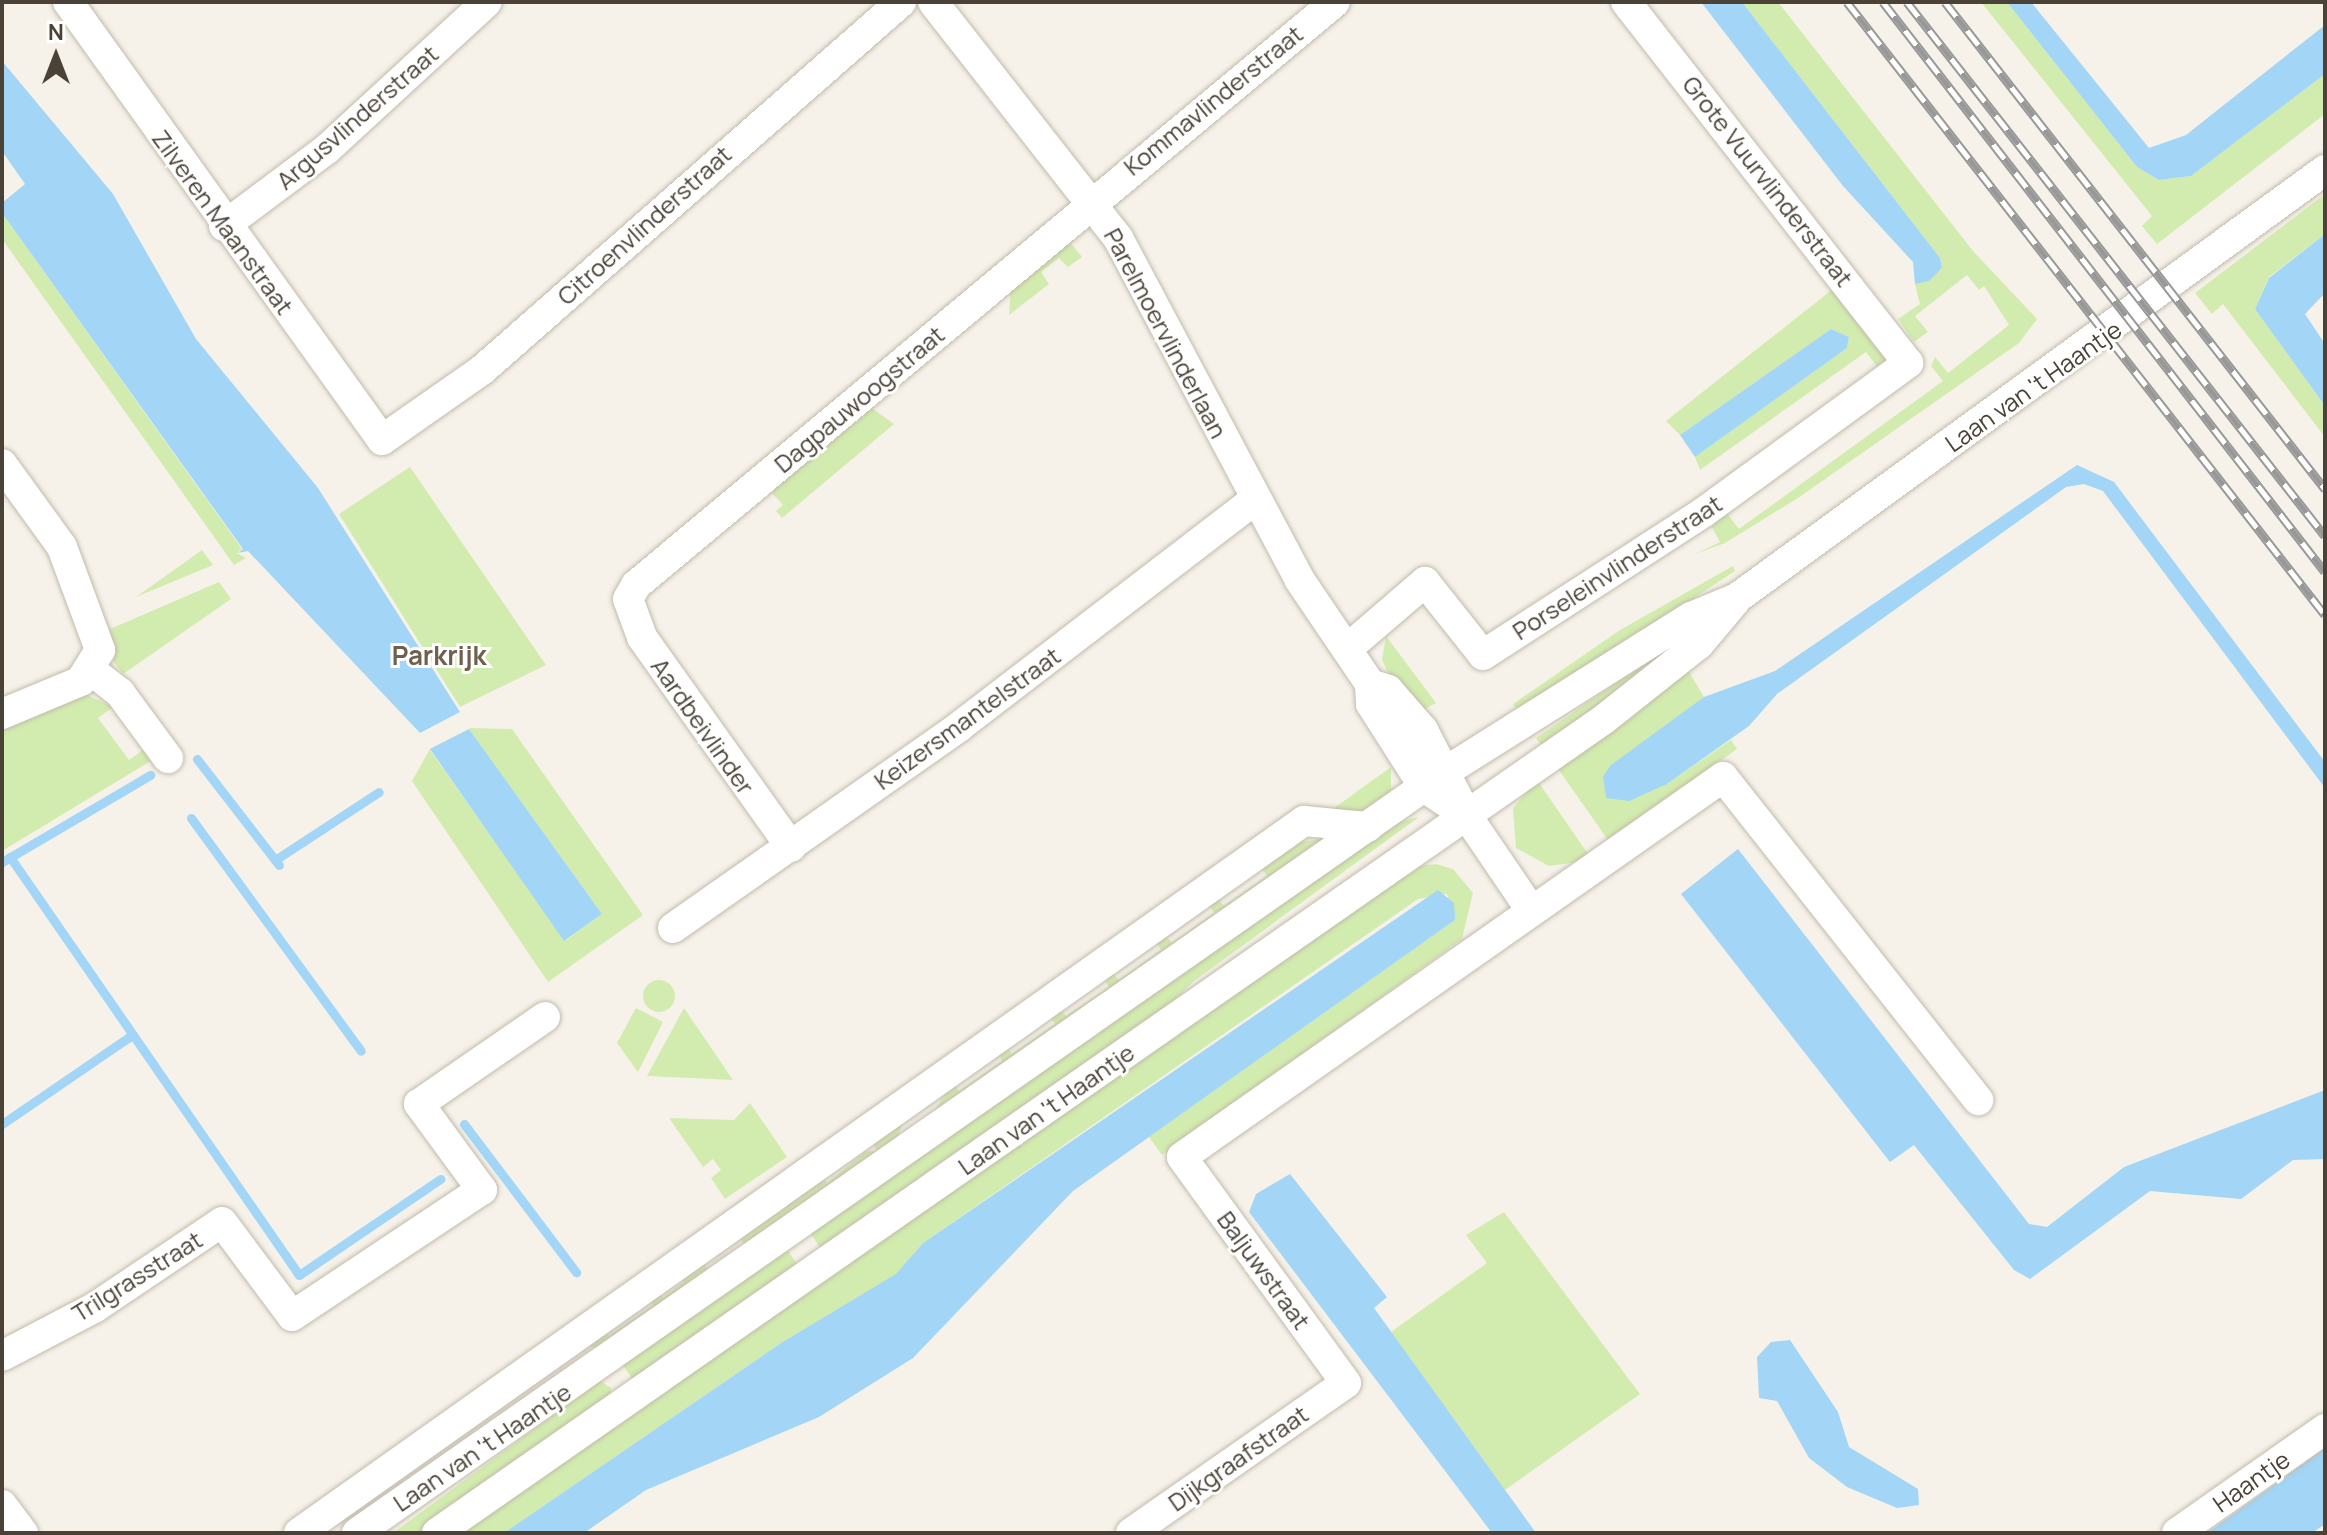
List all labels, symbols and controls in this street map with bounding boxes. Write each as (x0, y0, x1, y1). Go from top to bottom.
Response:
north arrow (16, 16, 96, 96)
text: N (48, 17, 64, 47)
street label: Kommavlinderstraat (1118, 19, 1308, 181)
street label: Argusvlinderstraat (270, 39, 444, 195)
street label: Grote Vuurvlinderstraat (1677, 70, 1859, 292)
street label: Zilveren Maanstraat (147, 124, 299, 320)
street label: Citroenvlinderstraat (551, 139, 737, 311)
street label: Parelmoervlinderlaan (1098, 223, 1234, 443)
street label: Laan van 't Haantje (1939, 314, 2127, 458)
street label: Dagpauwoogstraat (768, 320, 950, 478)
street label: Porseleinvlinderstraat (1507, 489, 1727, 645)
district label: Parkrijk (392, 640, 486, 672)
street label: Keizersmantelstraat (868, 641, 1066, 795)
street label: Aardbeivlinder (645, 652, 761, 800)
street label: Laan van 't Haantje (952, 1037, 1140, 1181)
street label: Baljuwstraat (1212, 1206, 1316, 1334)
street label: Trilgrasstraat (67, 1225, 207, 1327)
street label: Laan van 't Haantje (388, 1377, 576, 1517)
street label: Dijkgraafstraat (1163, 1399, 1313, 1517)
street label: Haantje (2207, 1444, 2295, 1518)

